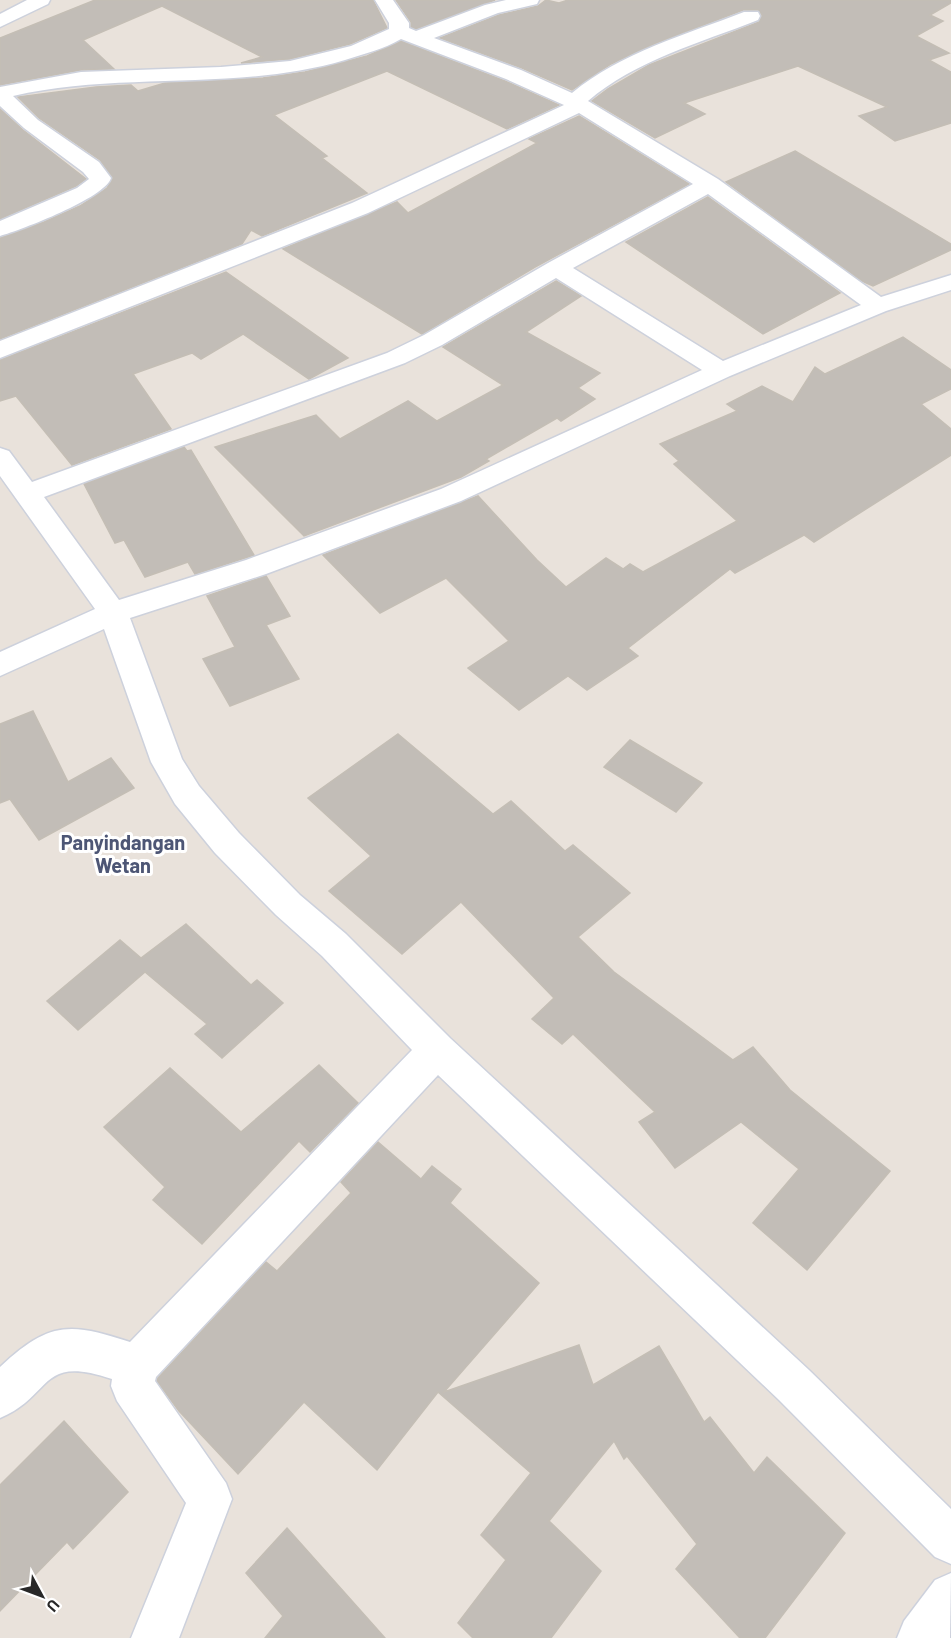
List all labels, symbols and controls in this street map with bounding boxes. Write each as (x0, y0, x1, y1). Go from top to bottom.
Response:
district label: Panyindangan Wetan (61, 830, 185, 877)
north arrow (12, 1566, 72, 1626)
text: U (43, 1596, 64, 1616)

